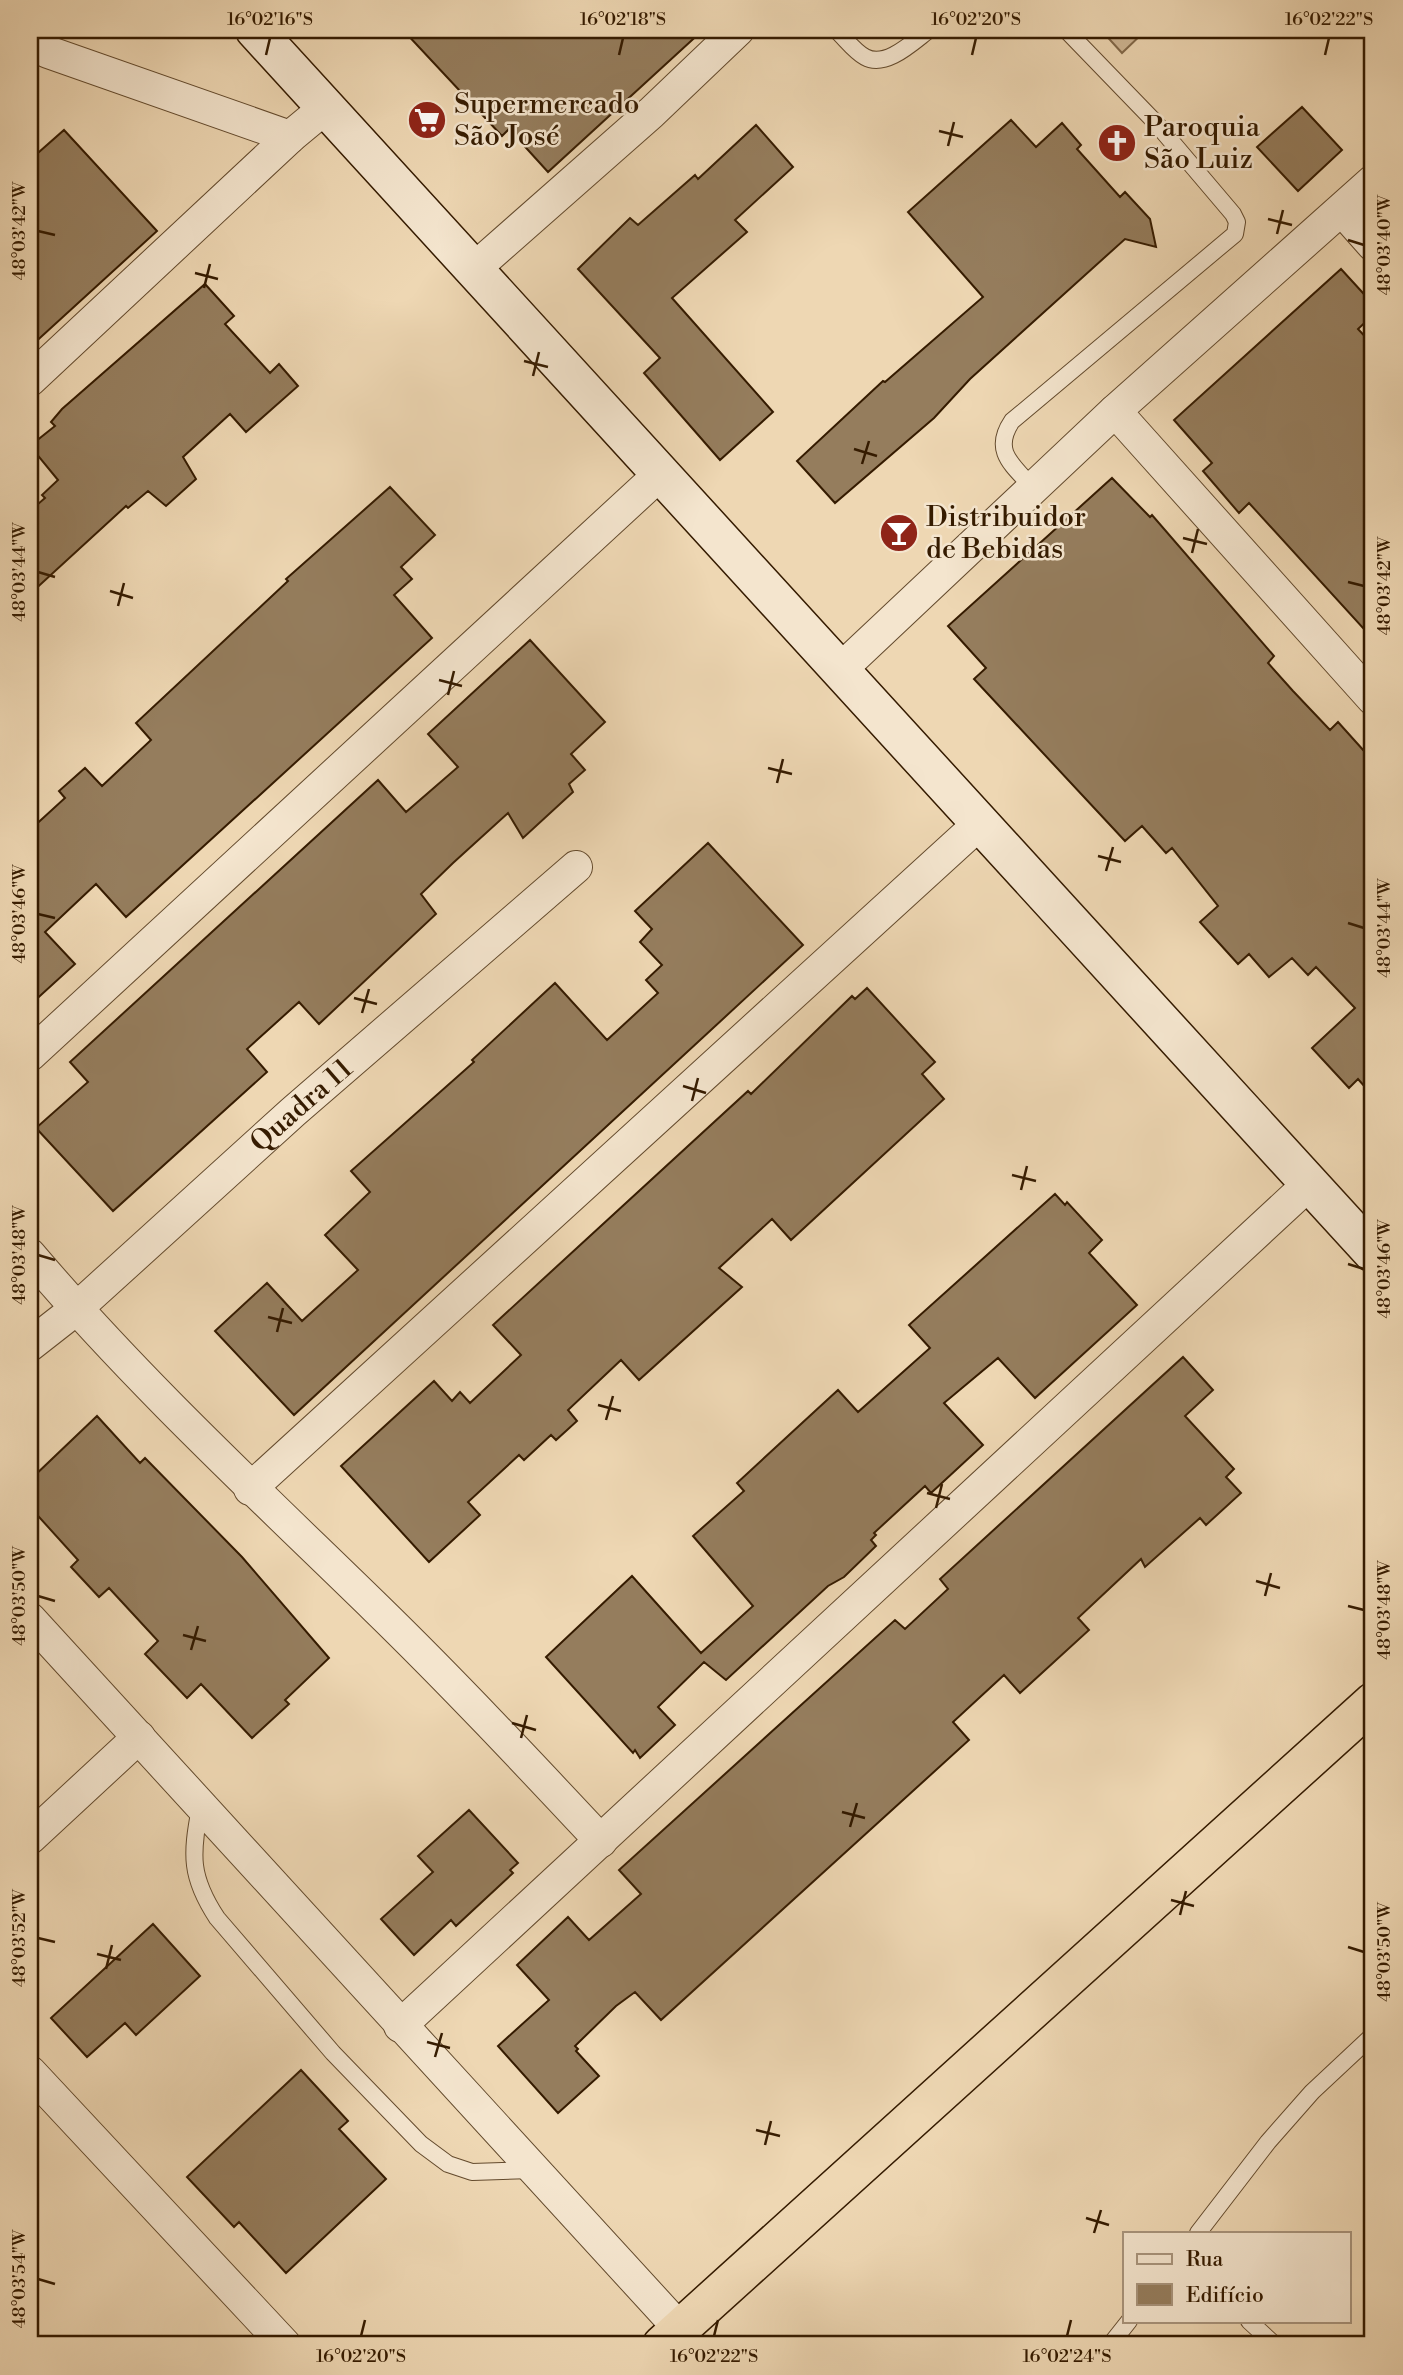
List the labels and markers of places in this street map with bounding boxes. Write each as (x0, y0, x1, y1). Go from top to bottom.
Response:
place label: Supermercado São José (454, 87, 639, 154)
supermarket icon: Supermercado São José (406, 99, 448, 141)
place label: Paroquia São Luiz (1144, 110, 1261, 177)
church icon: Paroquia São Luiz (1096, 122, 1138, 164)
place label: Distribuidor de Bebidas (926, 500, 1086, 567)
bar icon: Distribuidor de Bebidas (878, 512, 920, 554)

